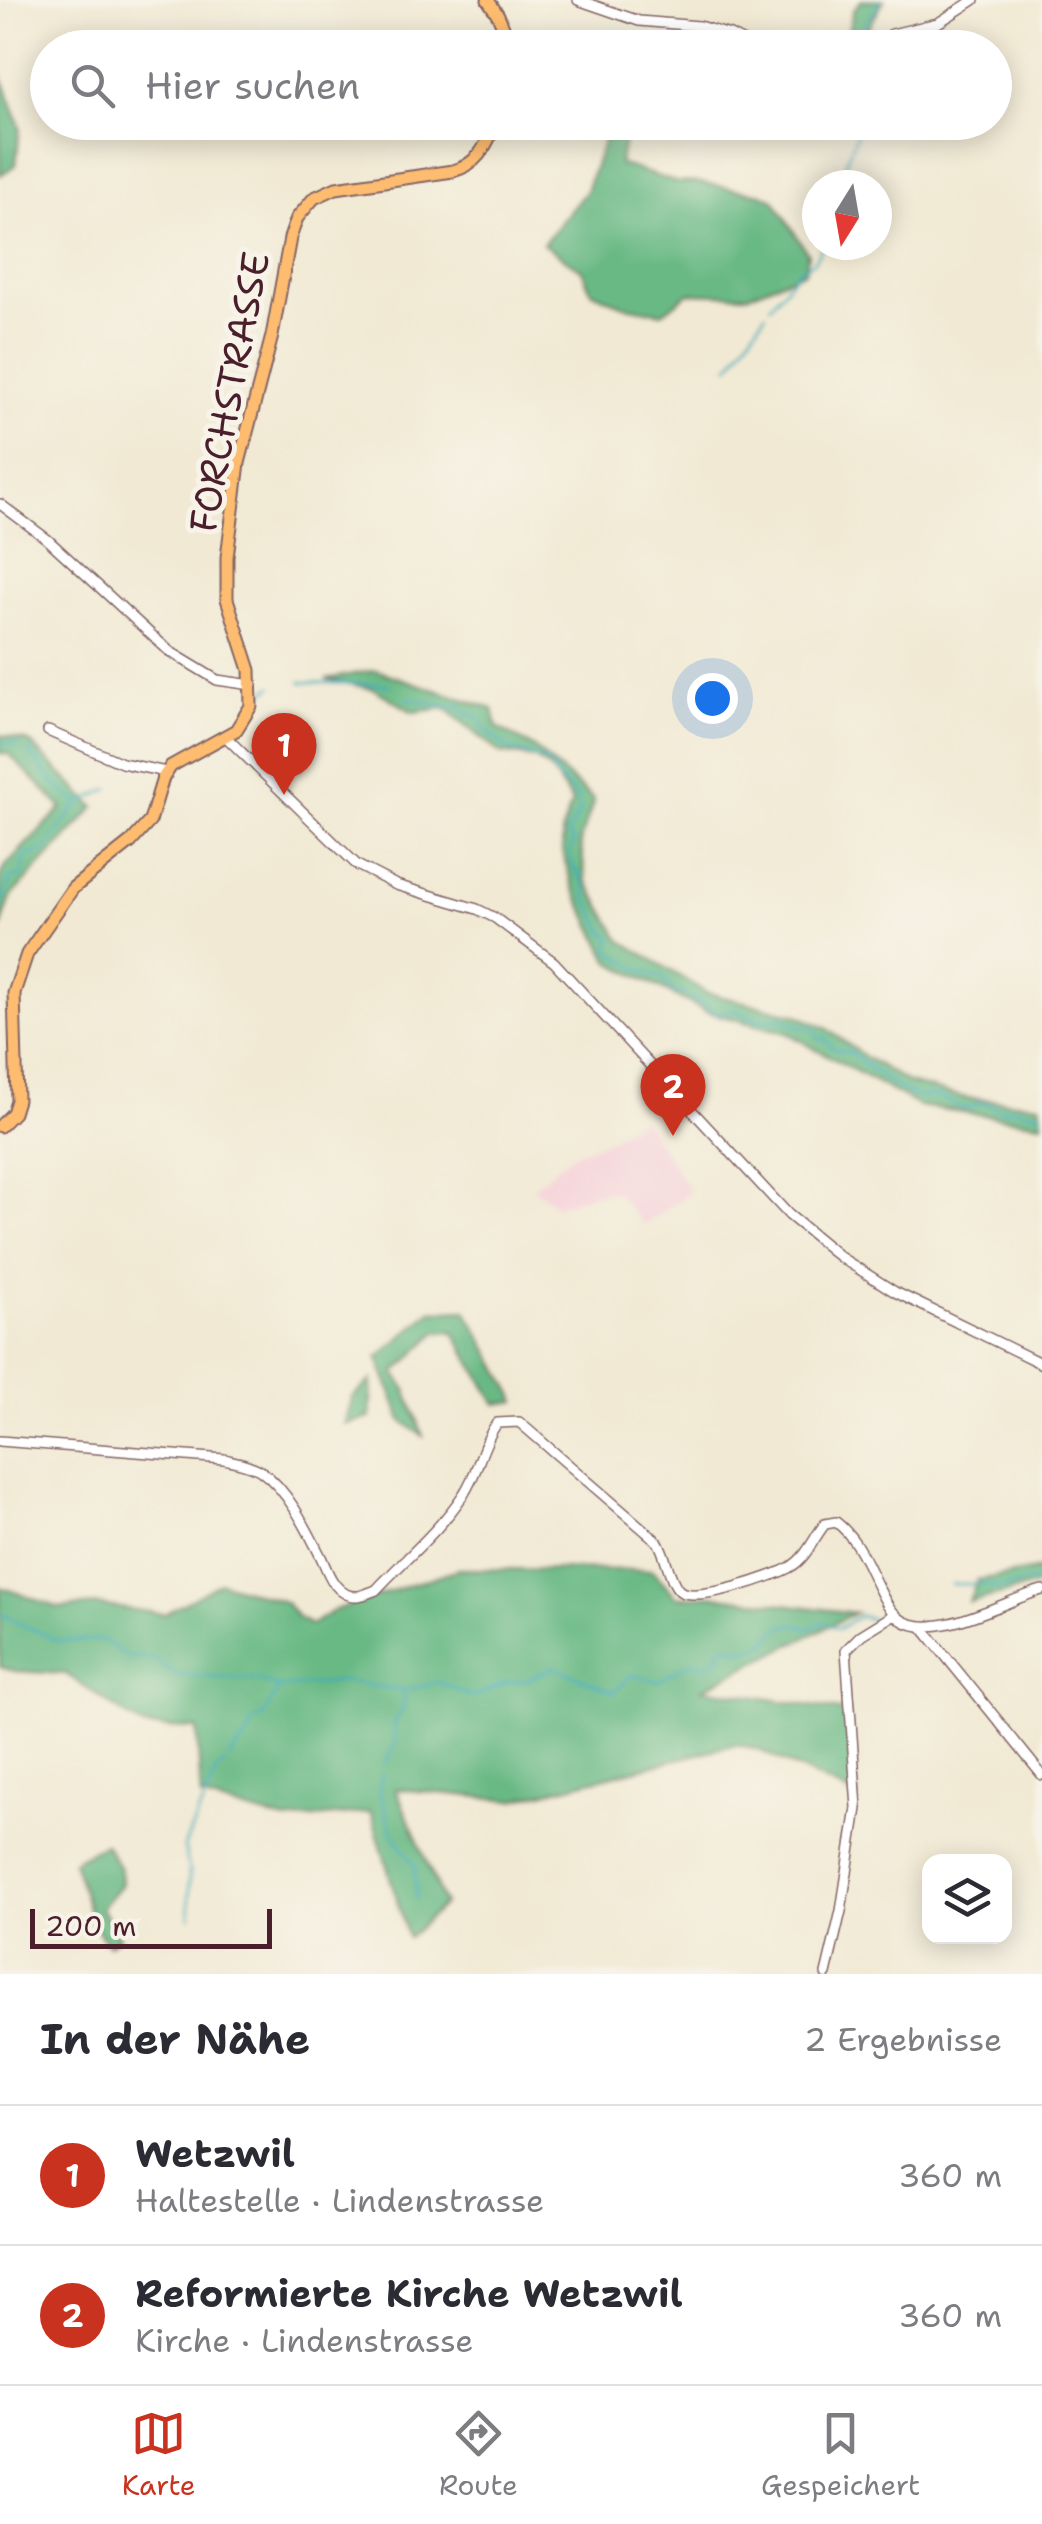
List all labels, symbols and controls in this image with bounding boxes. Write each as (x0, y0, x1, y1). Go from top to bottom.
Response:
search box (30, 30, 1012, 140)
icon: search (65, 58, 120, 113)
text: Hier suchen (145, 60, 360, 111)
north arrow (802, 170, 892, 260)
street label: FORCHSTRASSE (177, 247, 281, 537)
your location (687, 673, 738, 724)
pin: 1 (252, 712, 316, 795)
pin: 2 (640, 1054, 706, 1136)
map controls (922, 1854, 1012, 1944)
button: layers (922, 1854, 1012, 1944)
scale bar (30, 1904, 272, 1948)
text: 200 m (45, 1907, 136, 1945)
text: In der Nähe (40, 2011, 310, 2067)
text: 2 Ergebnisse (804, 2018, 1002, 2061)
text: Wetzwil (135, 2128, 295, 2179)
text: 1 (65, 2154, 80, 2197)
text: 360 m (898, 2154, 1002, 2197)
text: Haltestelle · Lindenstrasse (135, 2179, 544, 2222)
text: Reformierte Kirche Wetzwil (135, 2268, 683, 2319)
text: 2 (61, 2294, 84, 2337)
text: 360 m (898, 2294, 1002, 2337)
text: Kirche · Lindenstrasse (135, 2319, 473, 2362)
tab: Karte (122, 2406, 196, 2504)
tab: Route (439, 2406, 518, 2504)
tab: Gespeichert (761, 2406, 920, 2504)

